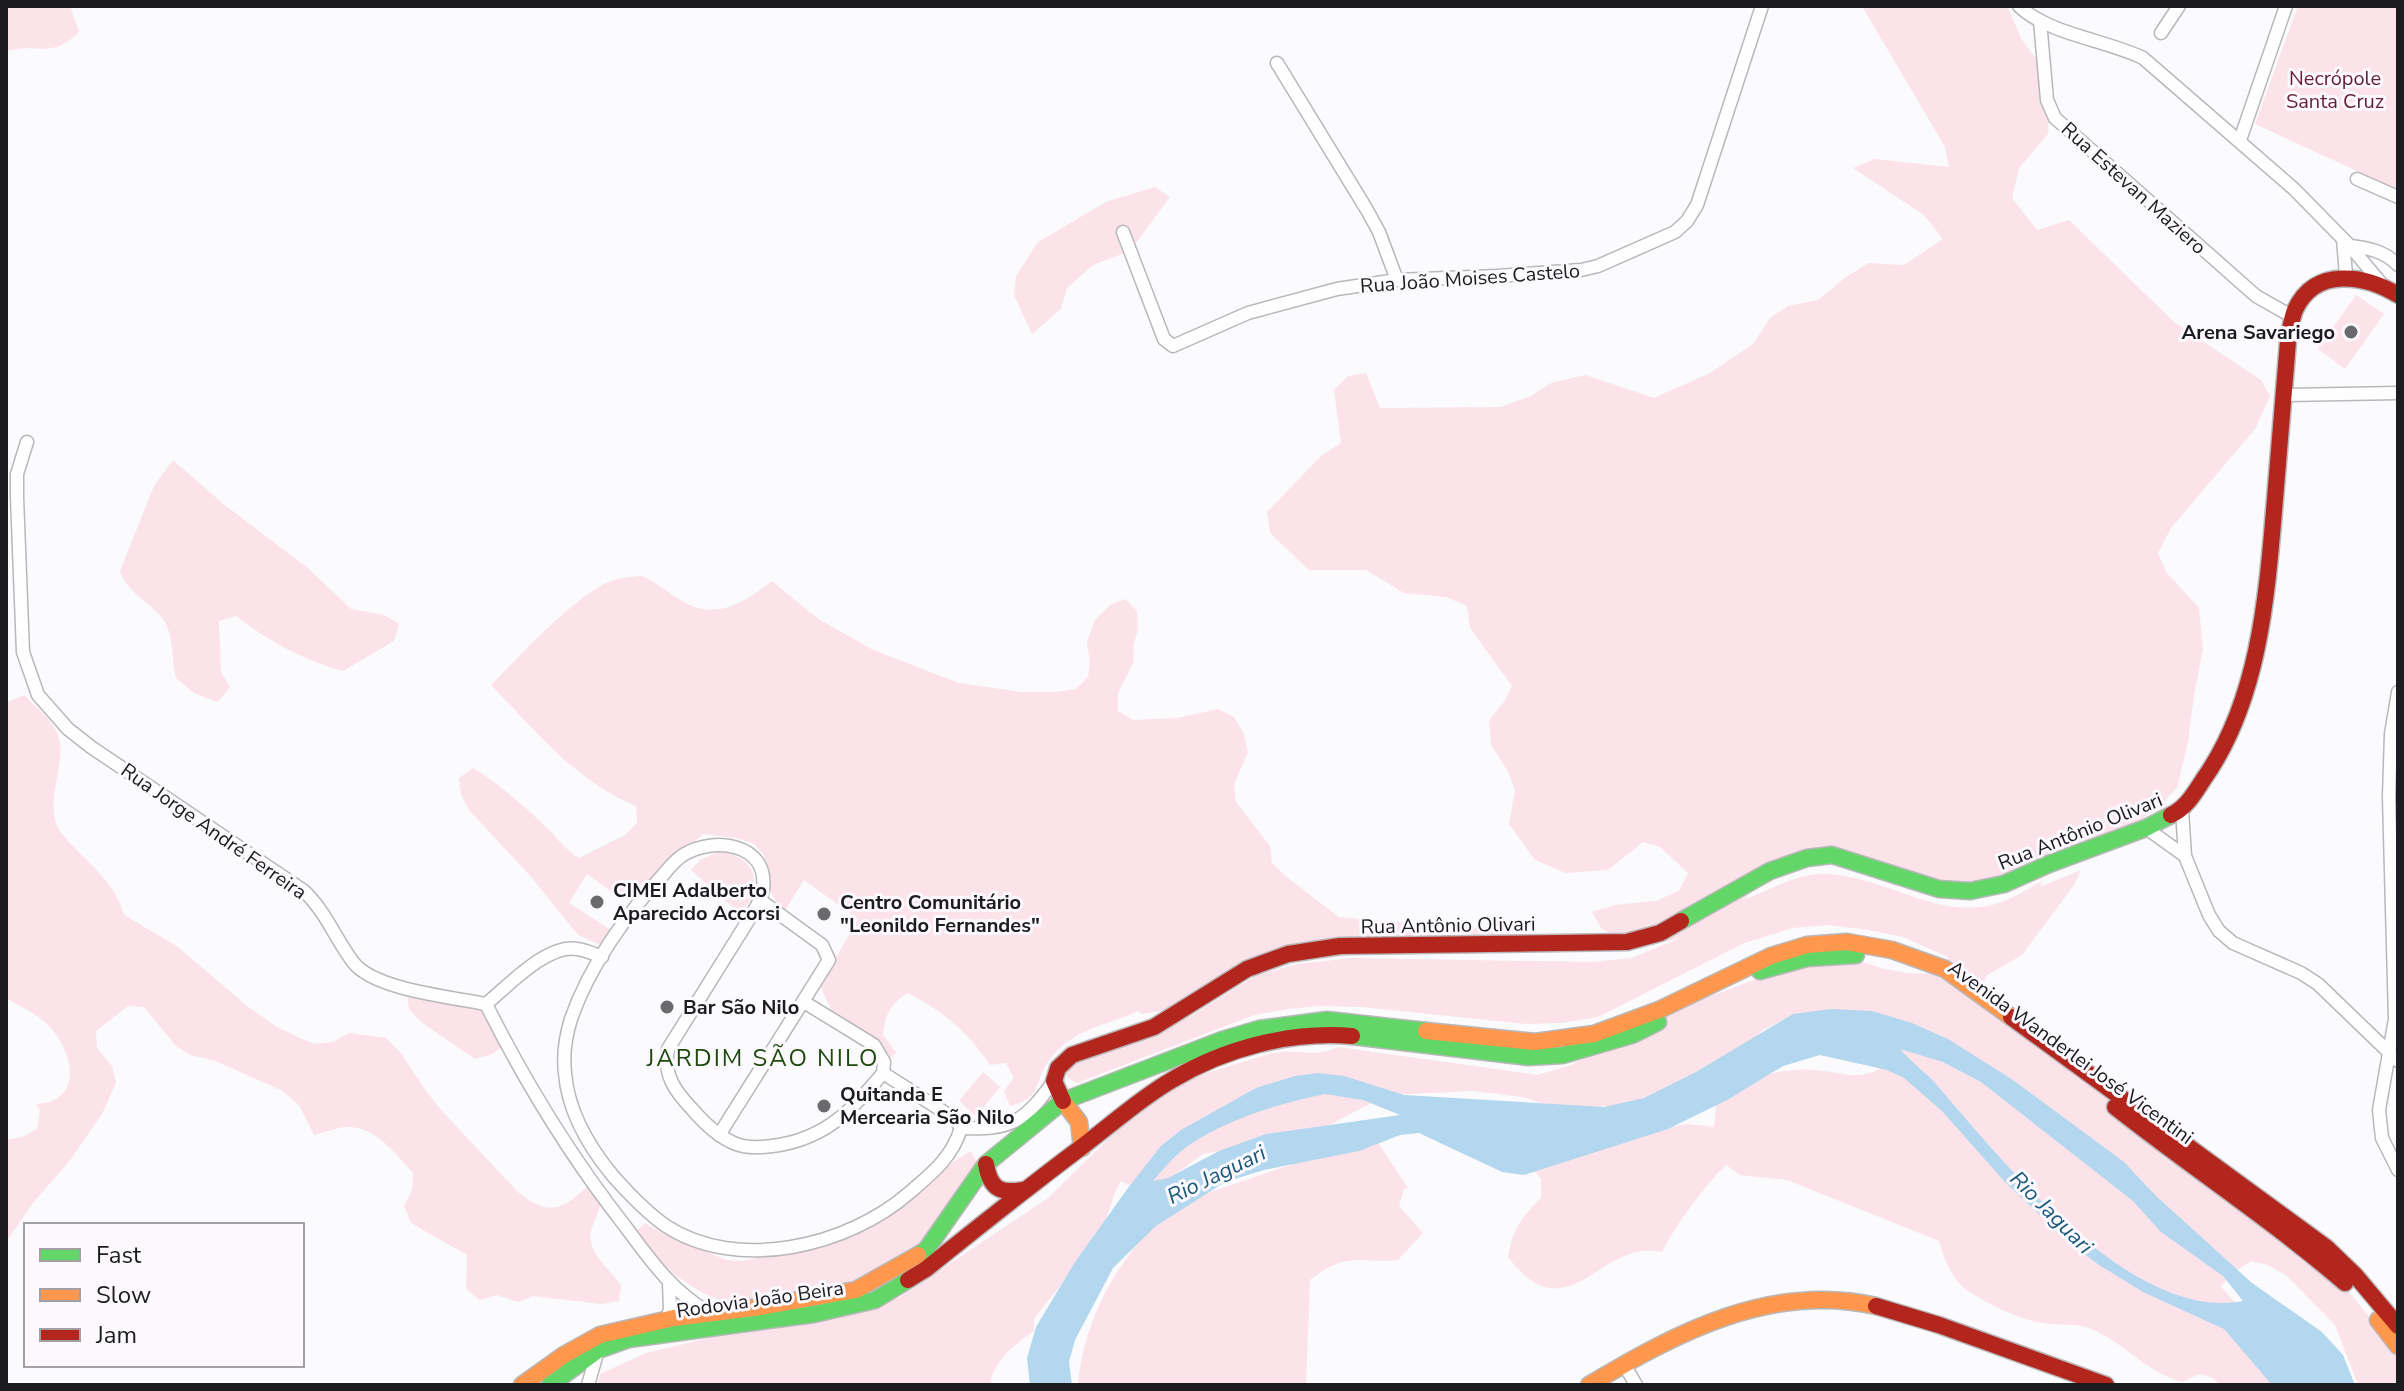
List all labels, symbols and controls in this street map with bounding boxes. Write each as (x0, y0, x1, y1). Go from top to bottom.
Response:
park label: Necrópole Santa Cruz (2286, 65, 2384, 115)
street label: Rua Estevan Maziero (2055, 116, 2212, 261)
street label: Rua João Moises Castelo (1359, 257, 1581, 300)
place label: Arena Savariego (2181, 319, 2335, 346)
marker: Arena Savariego (2342, 323, 2360, 341)
street label: Rua Jorge André Ferreira (115, 757, 312, 906)
street label: Rua Antônio Olivari (1994, 786, 2166, 877)
place label: CIMEI Adalberto Aparecido Accorsi (613, 877, 780, 927)
place label: Centro Comunitário "Leonildo Fernandes" (840, 889, 1040, 939)
marker: CIMEI Adalberto Aparecido Accorsi (588, 893, 606, 911)
marker: Centro Comunitário "Leonildo Fernandes" (815, 905, 833, 923)
street label: Rua Antônio Olivari (1360, 910, 1536, 941)
street label: Avenida Wanderlei José Vicentini (1943, 954, 2199, 1151)
place label: Bar São Nilo (683, 994, 799, 1021)
marker: Bar São Nilo (658, 998, 676, 1016)
district label: JARDIM SÃO NILO (646, 1042, 879, 1074)
place label: Quitanda E Mercearia São Nilo (840, 1081, 1015, 1131)
marker: Quitanda E Mercearia São Nilo (815, 1097, 833, 1115)
water label: Rio Jaguari (1162, 1138, 1272, 1212)
water label: Rio Jaguari (2003, 1164, 2100, 1262)
legend (24, 1223, 304, 1367)
text: Fast (96, 1239, 142, 1271)
street label: Rodovia João Beira (675, 1274, 845, 1325)
text: Slow (96, 1279, 151, 1311)
text: Jam (95, 1319, 137, 1351)

